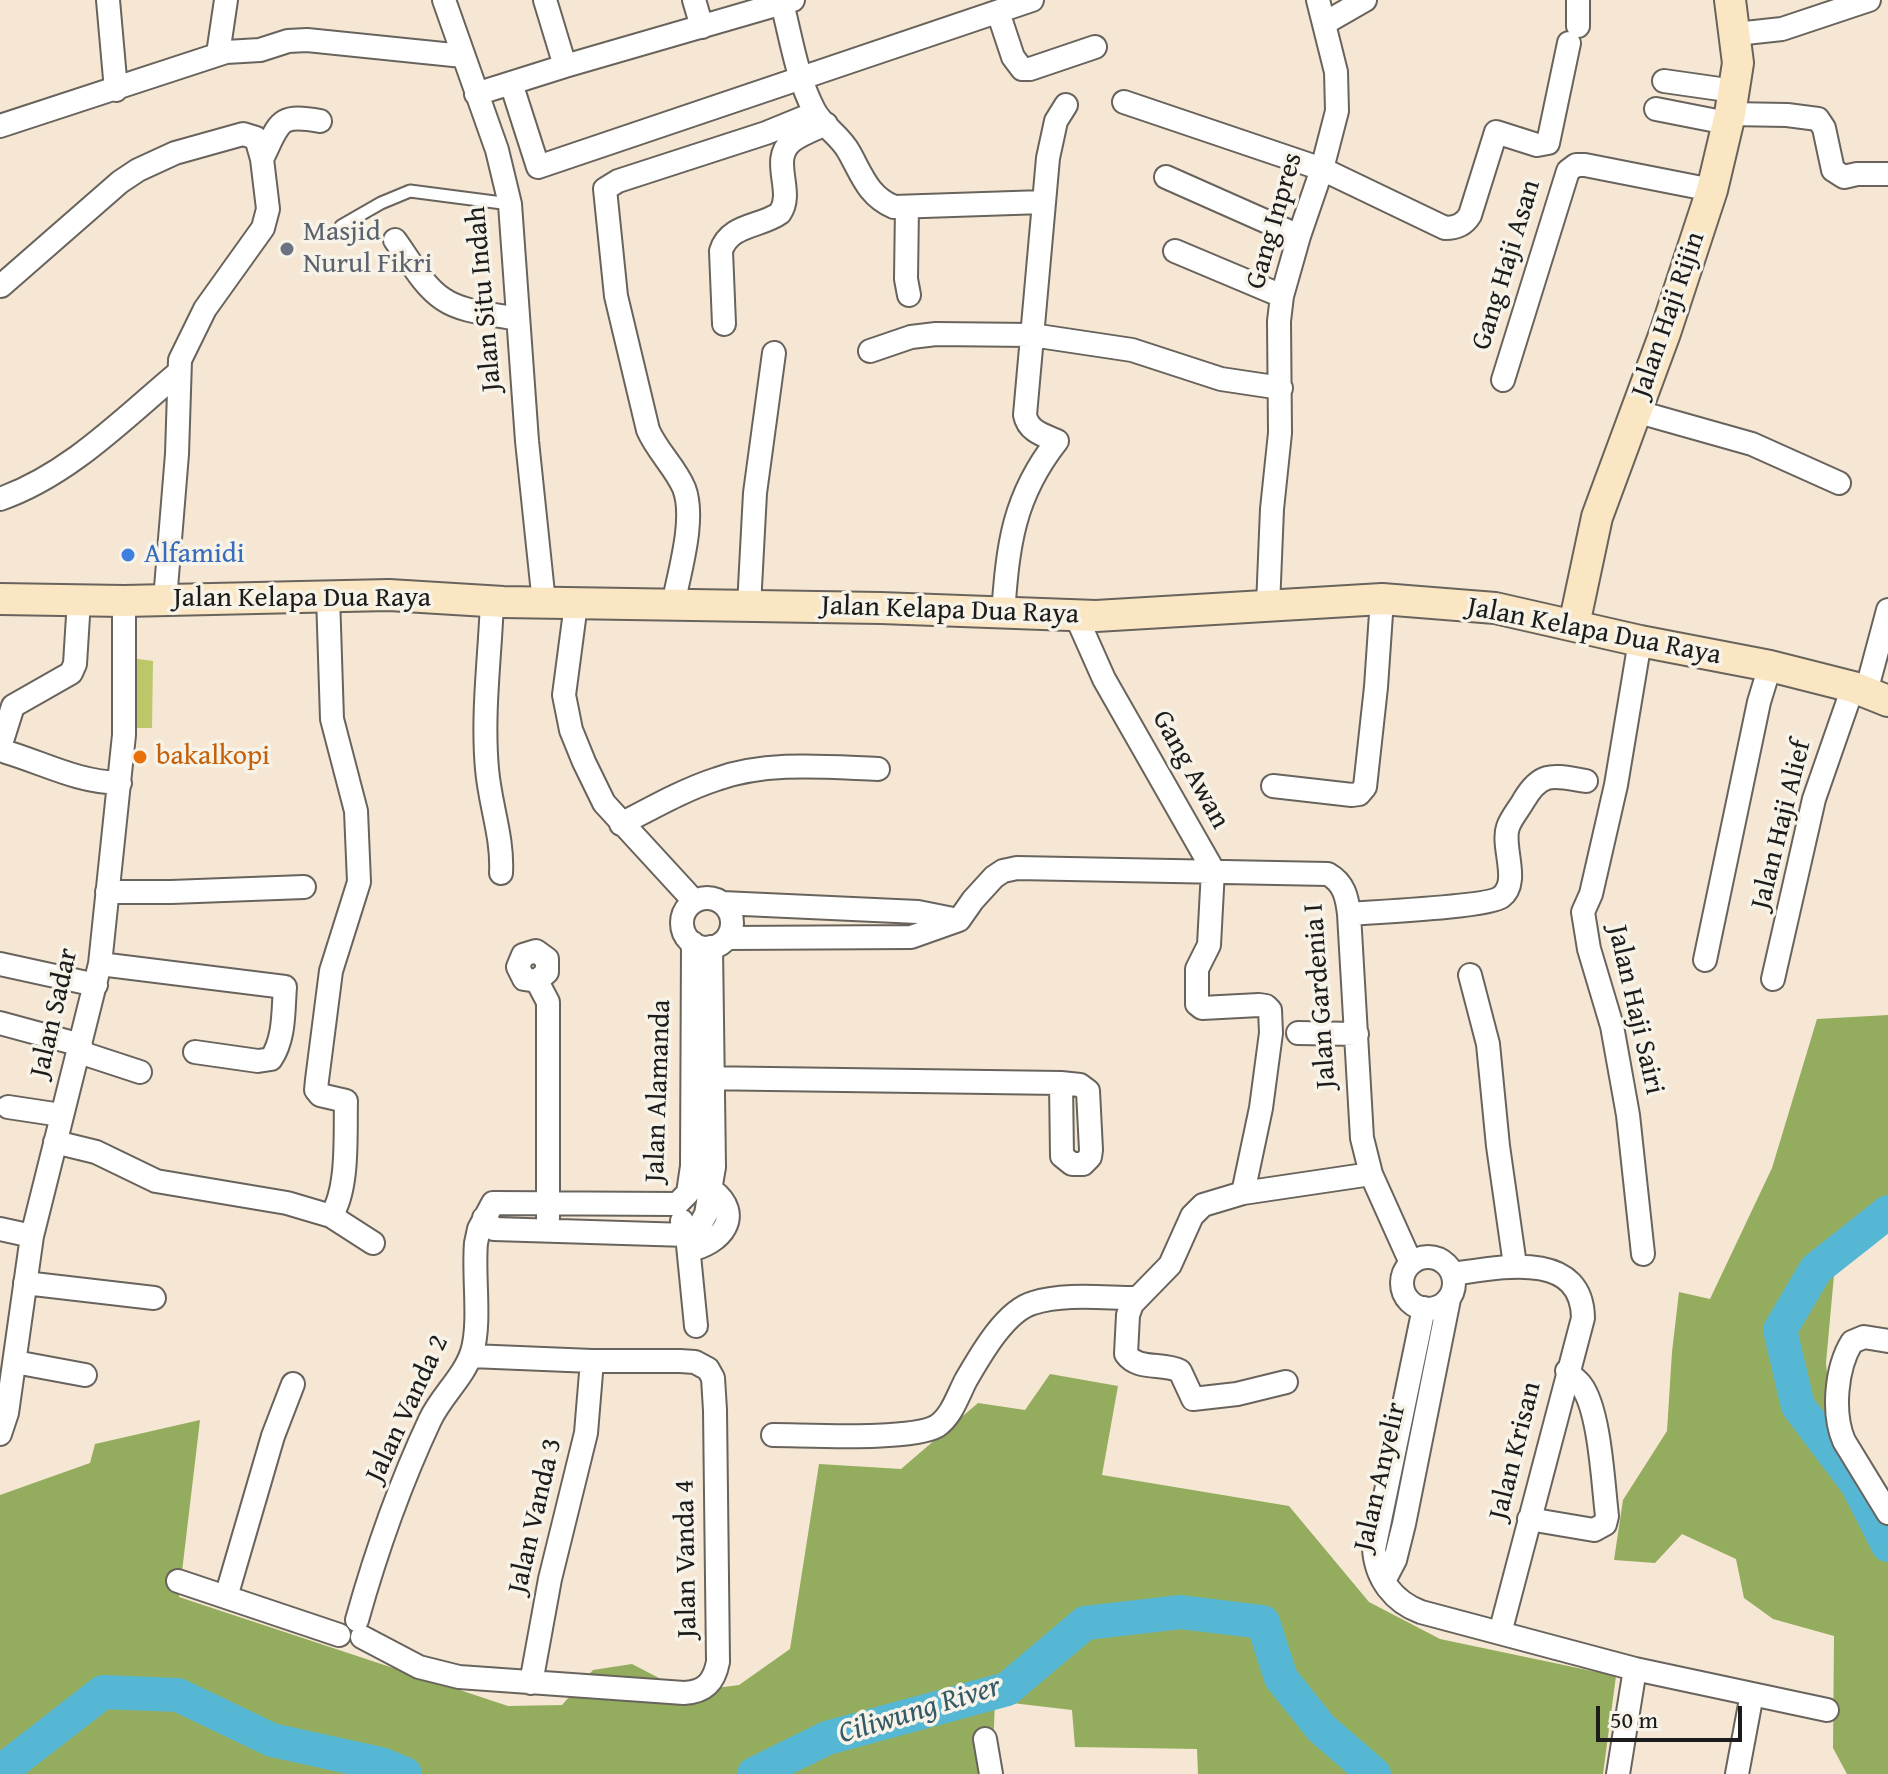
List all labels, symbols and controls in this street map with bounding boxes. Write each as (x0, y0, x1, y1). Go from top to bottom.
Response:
street label: Gang Inpres (1240, 149, 1310, 293)
street label: Gang Haji Asan (1465, 176, 1549, 354)
street label: Jalan Situ Indah (460, 205, 510, 393)
place label: Masjid Nurul Fikri (303, 216, 432, 282)
street label: Jalan Haji Rijin (1625, 228, 1713, 402)
marker: Masjid Nurul Fikri (278, 240, 296, 258)
place label: Alfamidi (144, 538, 245, 572)
marker: Alfamidi (119, 546, 137, 564)
street label: Jalan Kelapa Dua Raya (173, 582, 431, 616)
street label: Jalan Kelapa Dua Raya (820, 590, 1080, 632)
street label: Jalan Kelapa Dua Raya (1464, 591, 1724, 673)
street label: Gang Awan (1144, 705, 1236, 835)
street label: Jalan Haji Alief (1745, 737, 1819, 913)
place label: bakalkopi (156, 740, 270, 774)
marker: bakalkopi (131, 748, 149, 766)
street label: Jalan Gardenia I (1298, 902, 1344, 1090)
street label: Jalan Haji Sairi (1599, 922, 1671, 1098)
street label: Jalan Sadar (24, 945, 86, 1081)
street label: Jalan Alamanda (639, 999, 679, 1183)
street label: Jalan Vanda 2 (359, 1330, 457, 1488)
street label: Jalan Krisan (1483, 1378, 1549, 1524)
street label: Jalan Anyelir (1348, 1399, 1414, 1555)
street label: Jalan Vanda 3 (502, 1435, 570, 1597)
street label: Jalan Vanda 4 (669, 1479, 705, 1639)
water label: Ciliwung River (835, 1669, 1005, 1753)
scale bar (1600, 1690, 1746, 1740)
text: 50 m (1610, 1702, 1658, 1737)

